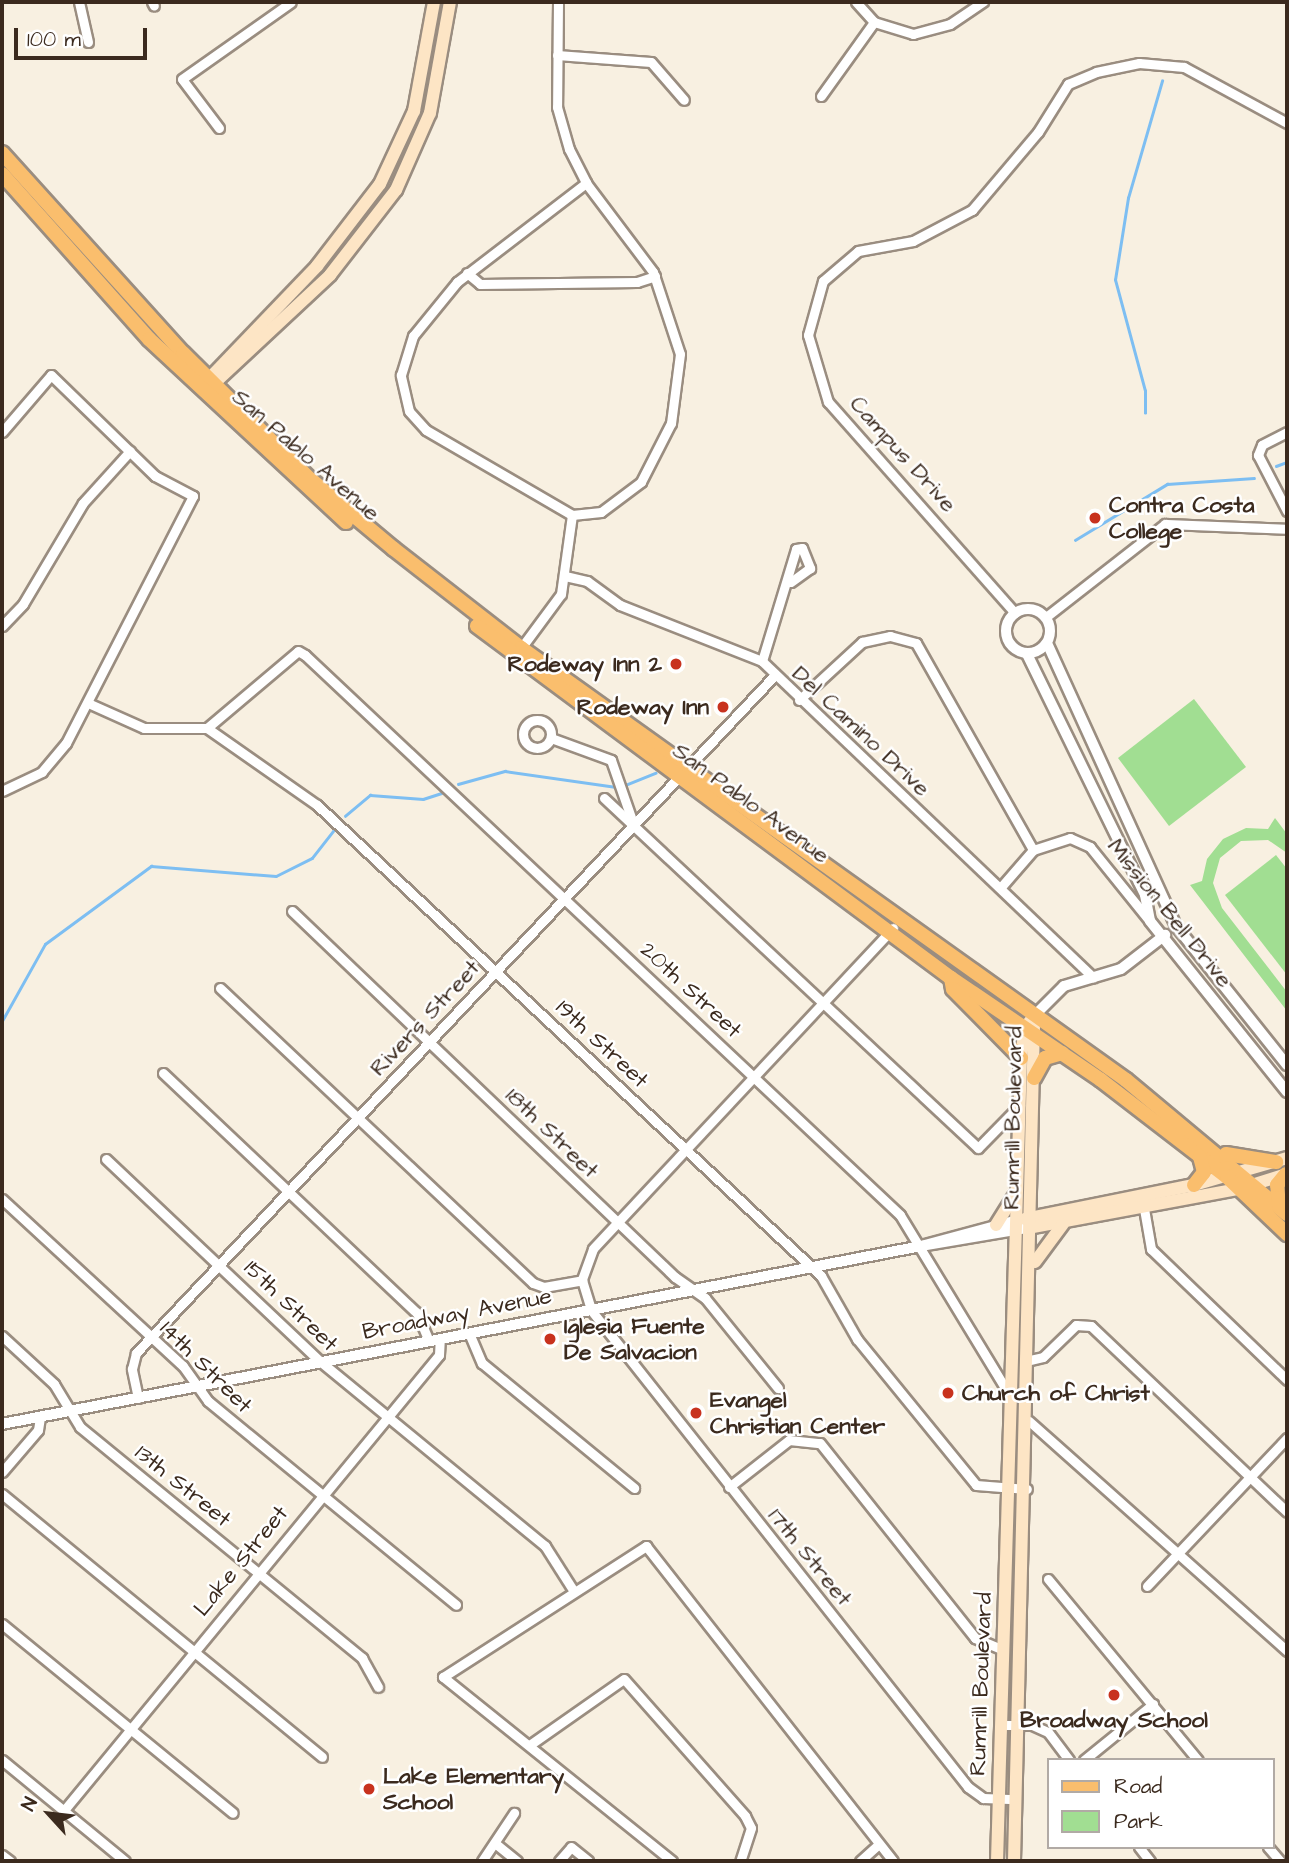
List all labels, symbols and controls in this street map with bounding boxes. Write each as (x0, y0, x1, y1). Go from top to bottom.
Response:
scale bar (18, 14, 150, 58)
text: 100 m (27, 25, 81, 54)
street label: San Pablo Avenue (226, 383, 386, 527)
street label: Campus Drive (844, 390, 962, 518)
place label: Contra Costa College (1109, 491, 1254, 545)
marker: Contra Costa College (1087, 510, 1103, 526)
place label: Rodeway Inn 2 (507, 650, 662, 678)
marker: Rodeway Inn 2 (668, 656, 684, 672)
street label: Del Camino Drive (786, 660, 936, 802)
place label: Rodeway Inn (577, 693, 709, 721)
marker: Rodeway Inn (715, 699, 731, 715)
street label: San Pablo Avenue (667, 737, 835, 869)
street label: Mission Bell Drive (1102, 833, 1238, 993)
street label: 20th Street (635, 936, 747, 1044)
street label: Rivers Street (364, 954, 486, 1082)
street label: 19th Street (550, 994, 654, 1094)
street label: Rumrill Boulevard (998, 1026, 1028, 1210)
street label: 18th Street (500, 1082, 604, 1184)
street label: 15th Street (238, 1254, 344, 1358)
street label: Broadway Avenue (360, 1282, 554, 1346)
place label: Iglesia Fuente De Salvacion (564, 1312, 705, 1366)
street label: 14th Street (154, 1315, 258, 1419)
marker: Iglesia Fuente De Salvacion (542, 1331, 558, 1347)
place label: Church of Christ (962, 1379, 1150, 1407)
marker: Church of Christ (940, 1385, 956, 1401)
place label: Evangel Christian Center (710, 1386, 885, 1440)
marker: Evangel Christian Center (688, 1405, 704, 1421)
street label: 13th Street (129, 1439, 237, 1533)
street label: Lake Street (188, 1500, 294, 1622)
street label: 17th Street (762, 1502, 858, 1612)
street label: Rumrill Boulevard (964, 1592, 998, 1776)
marker: Broadway School (1106, 1687, 1122, 1703)
place label: Broadway School (1020, 1706, 1208, 1734)
legend (1048, 1758, 1275, 1849)
place label: Lake Elementary School (383, 1762, 564, 1816)
text: Road (1114, 1772, 1162, 1801)
north arrow (14, 1779, 84, 1849)
marker: Lake Elementary School (361, 1781, 377, 1797)
text: N (15, 1793, 45, 1816)
text: Park (1114, 1807, 1163, 1836)

